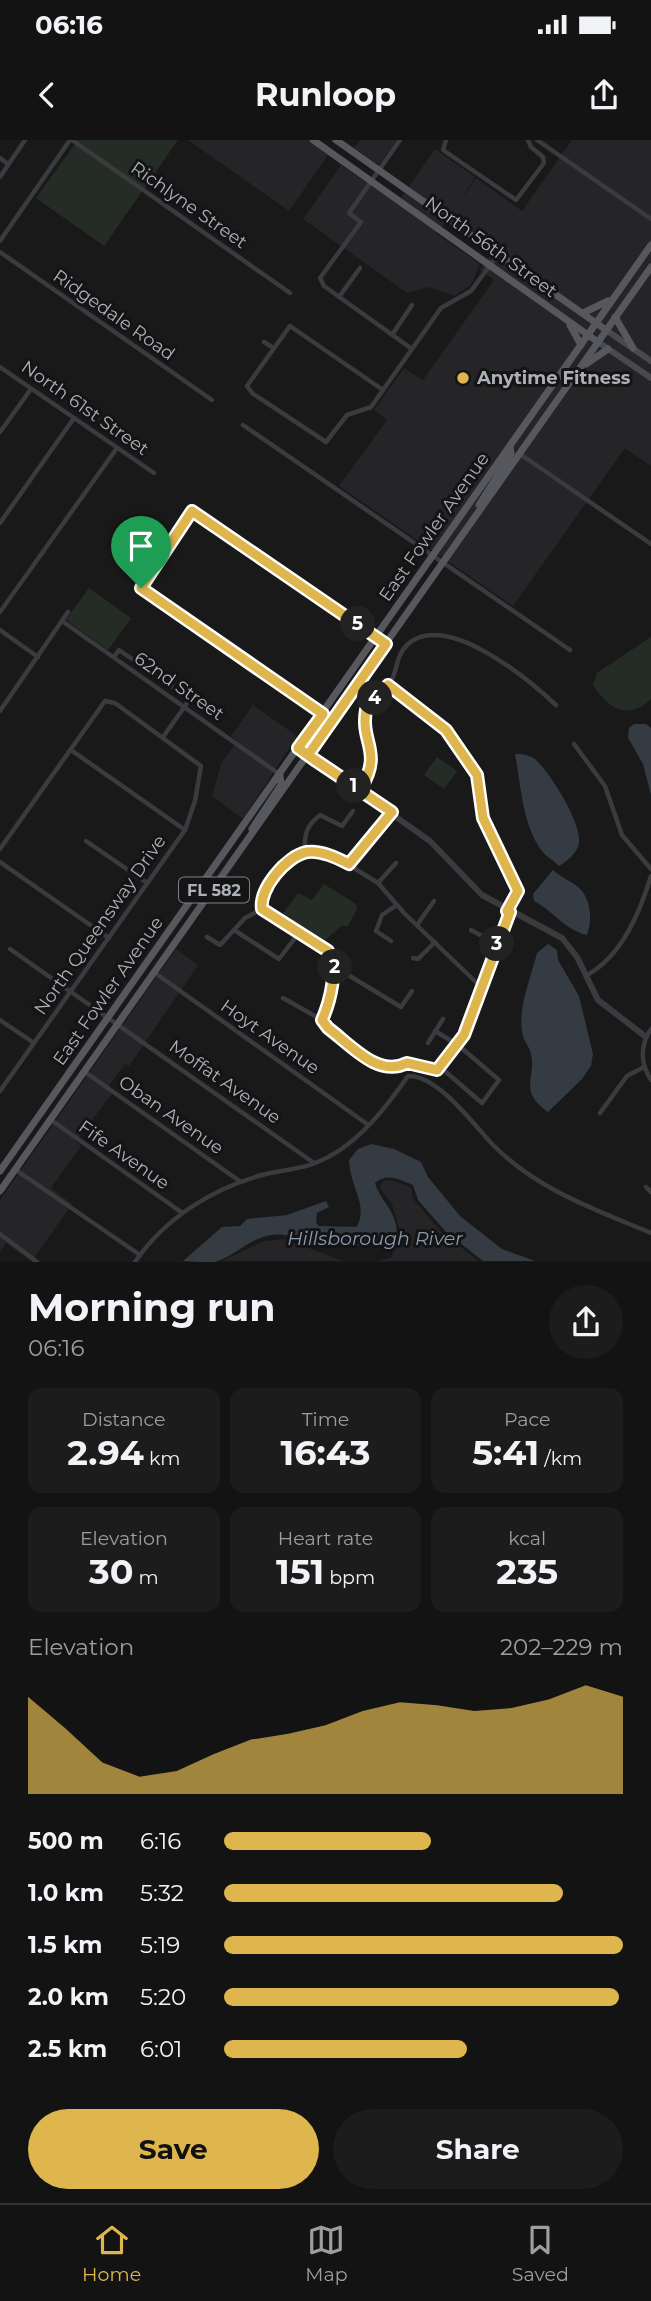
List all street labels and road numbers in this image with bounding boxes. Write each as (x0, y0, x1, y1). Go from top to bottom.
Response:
street label: Richlyne Street (127, 157, 251, 253)
street label: North 56th Street (421, 192, 561, 302)
street label: Ridgedale Road (49, 265, 179, 365)
street label: North 61st Street (17, 356, 153, 460)
street label: East Fowler Avenue (374, 448, 494, 606)
street label: 62nd Street (130, 647, 228, 725)
street label: North Queensway Drive (29, 831, 171, 1019)
road number: FL 582 (179, 877, 249, 902)
street label: East Fowler Avenue (48, 912, 168, 1070)
street label: Hoyt Avenue (216, 995, 324, 1079)
street label: Moffat Avenue (165, 1035, 285, 1129)
street label: Oban Avenue (114, 1071, 228, 1159)
street label: Fife Avenue (74, 1116, 174, 1194)

